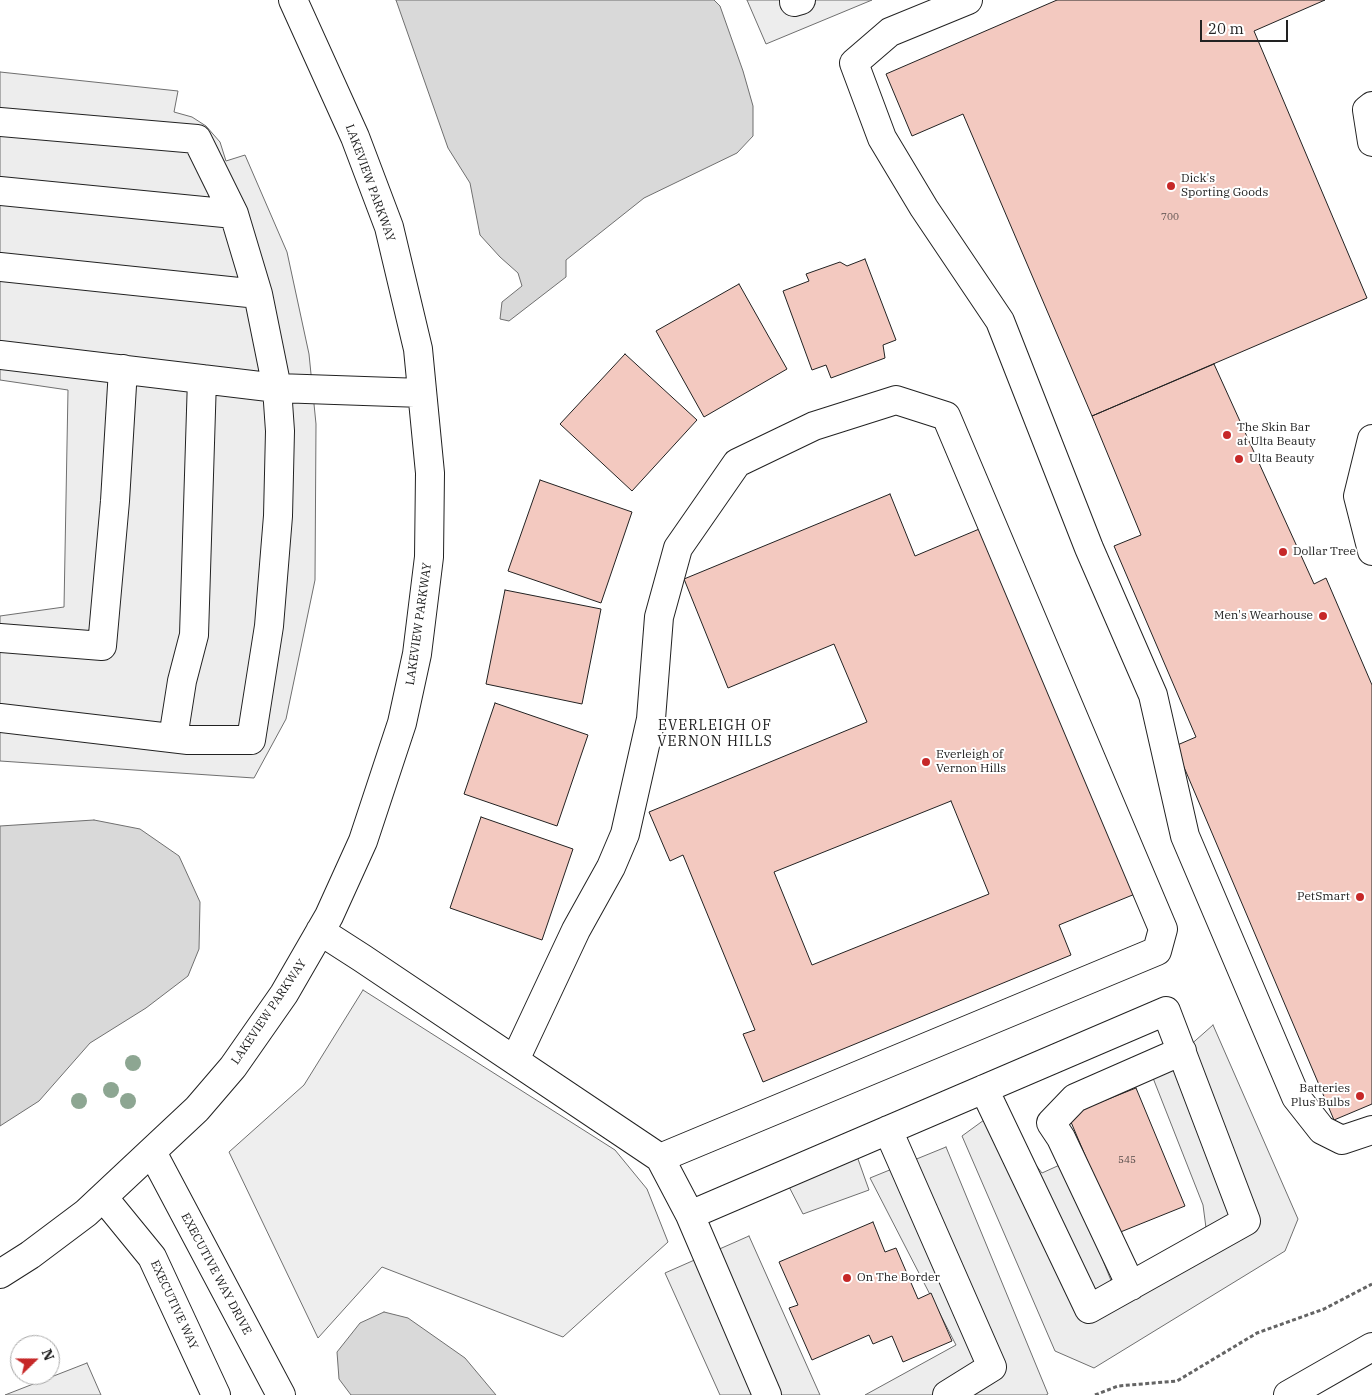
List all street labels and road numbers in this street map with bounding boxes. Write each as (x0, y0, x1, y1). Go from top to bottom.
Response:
street label: LAKEVIEW PARKWAY (342, 122, 398, 244)
street label: LAKEVIEW PARKWAY (403, 562, 435, 686)
street label: LAKEVIEW PARKWAY (228, 957, 310, 1067)
street label: EXECUTIVE WAY DRIVE (178, 1211, 254, 1337)
street label: EXECUTIVE WAY (147, 1258, 201, 1352)

